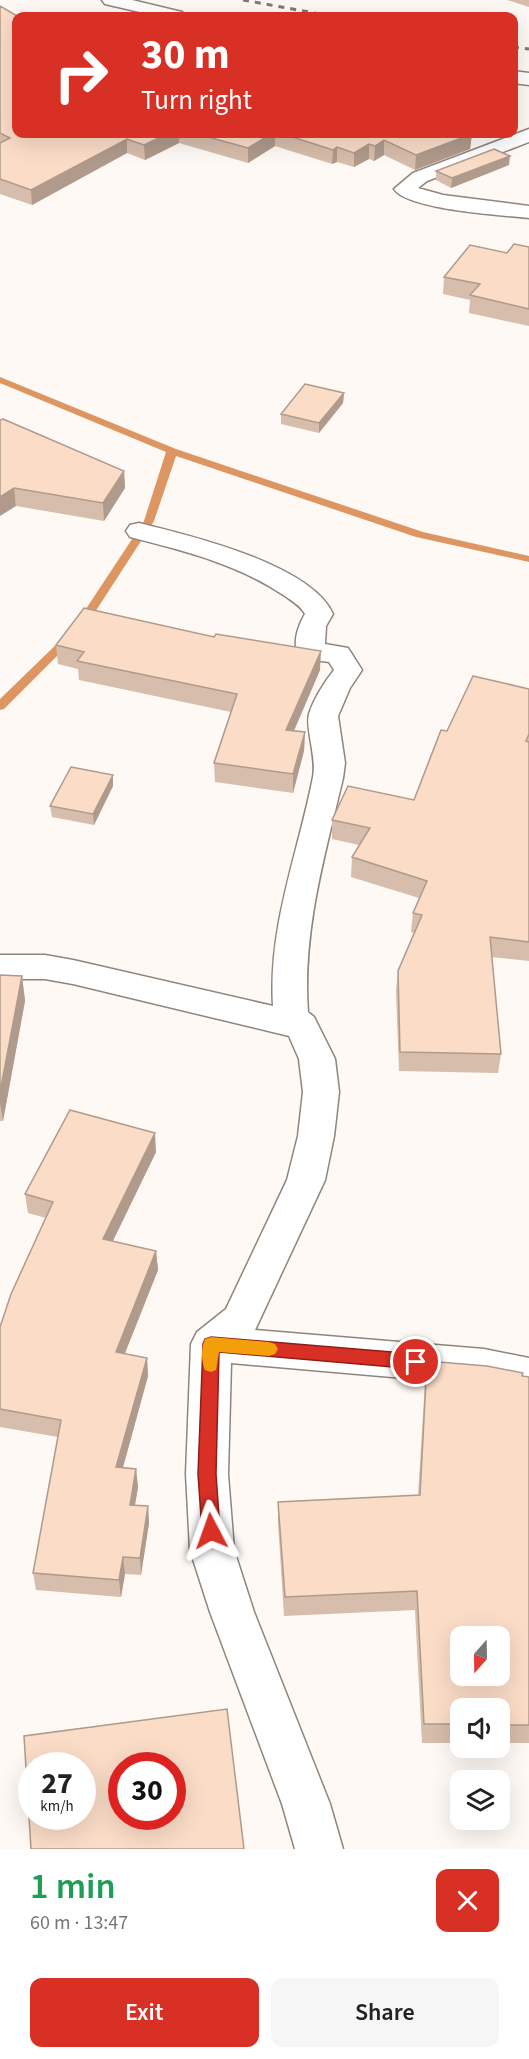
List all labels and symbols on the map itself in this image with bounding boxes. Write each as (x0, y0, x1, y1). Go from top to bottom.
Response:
pin (390, 1336, 441, 1387)
position arrow (179, 1499, 243, 1563)
north arrow (450, 1626, 510, 1686)
speed limit sign: 30 (108, 1752, 186, 1830)

